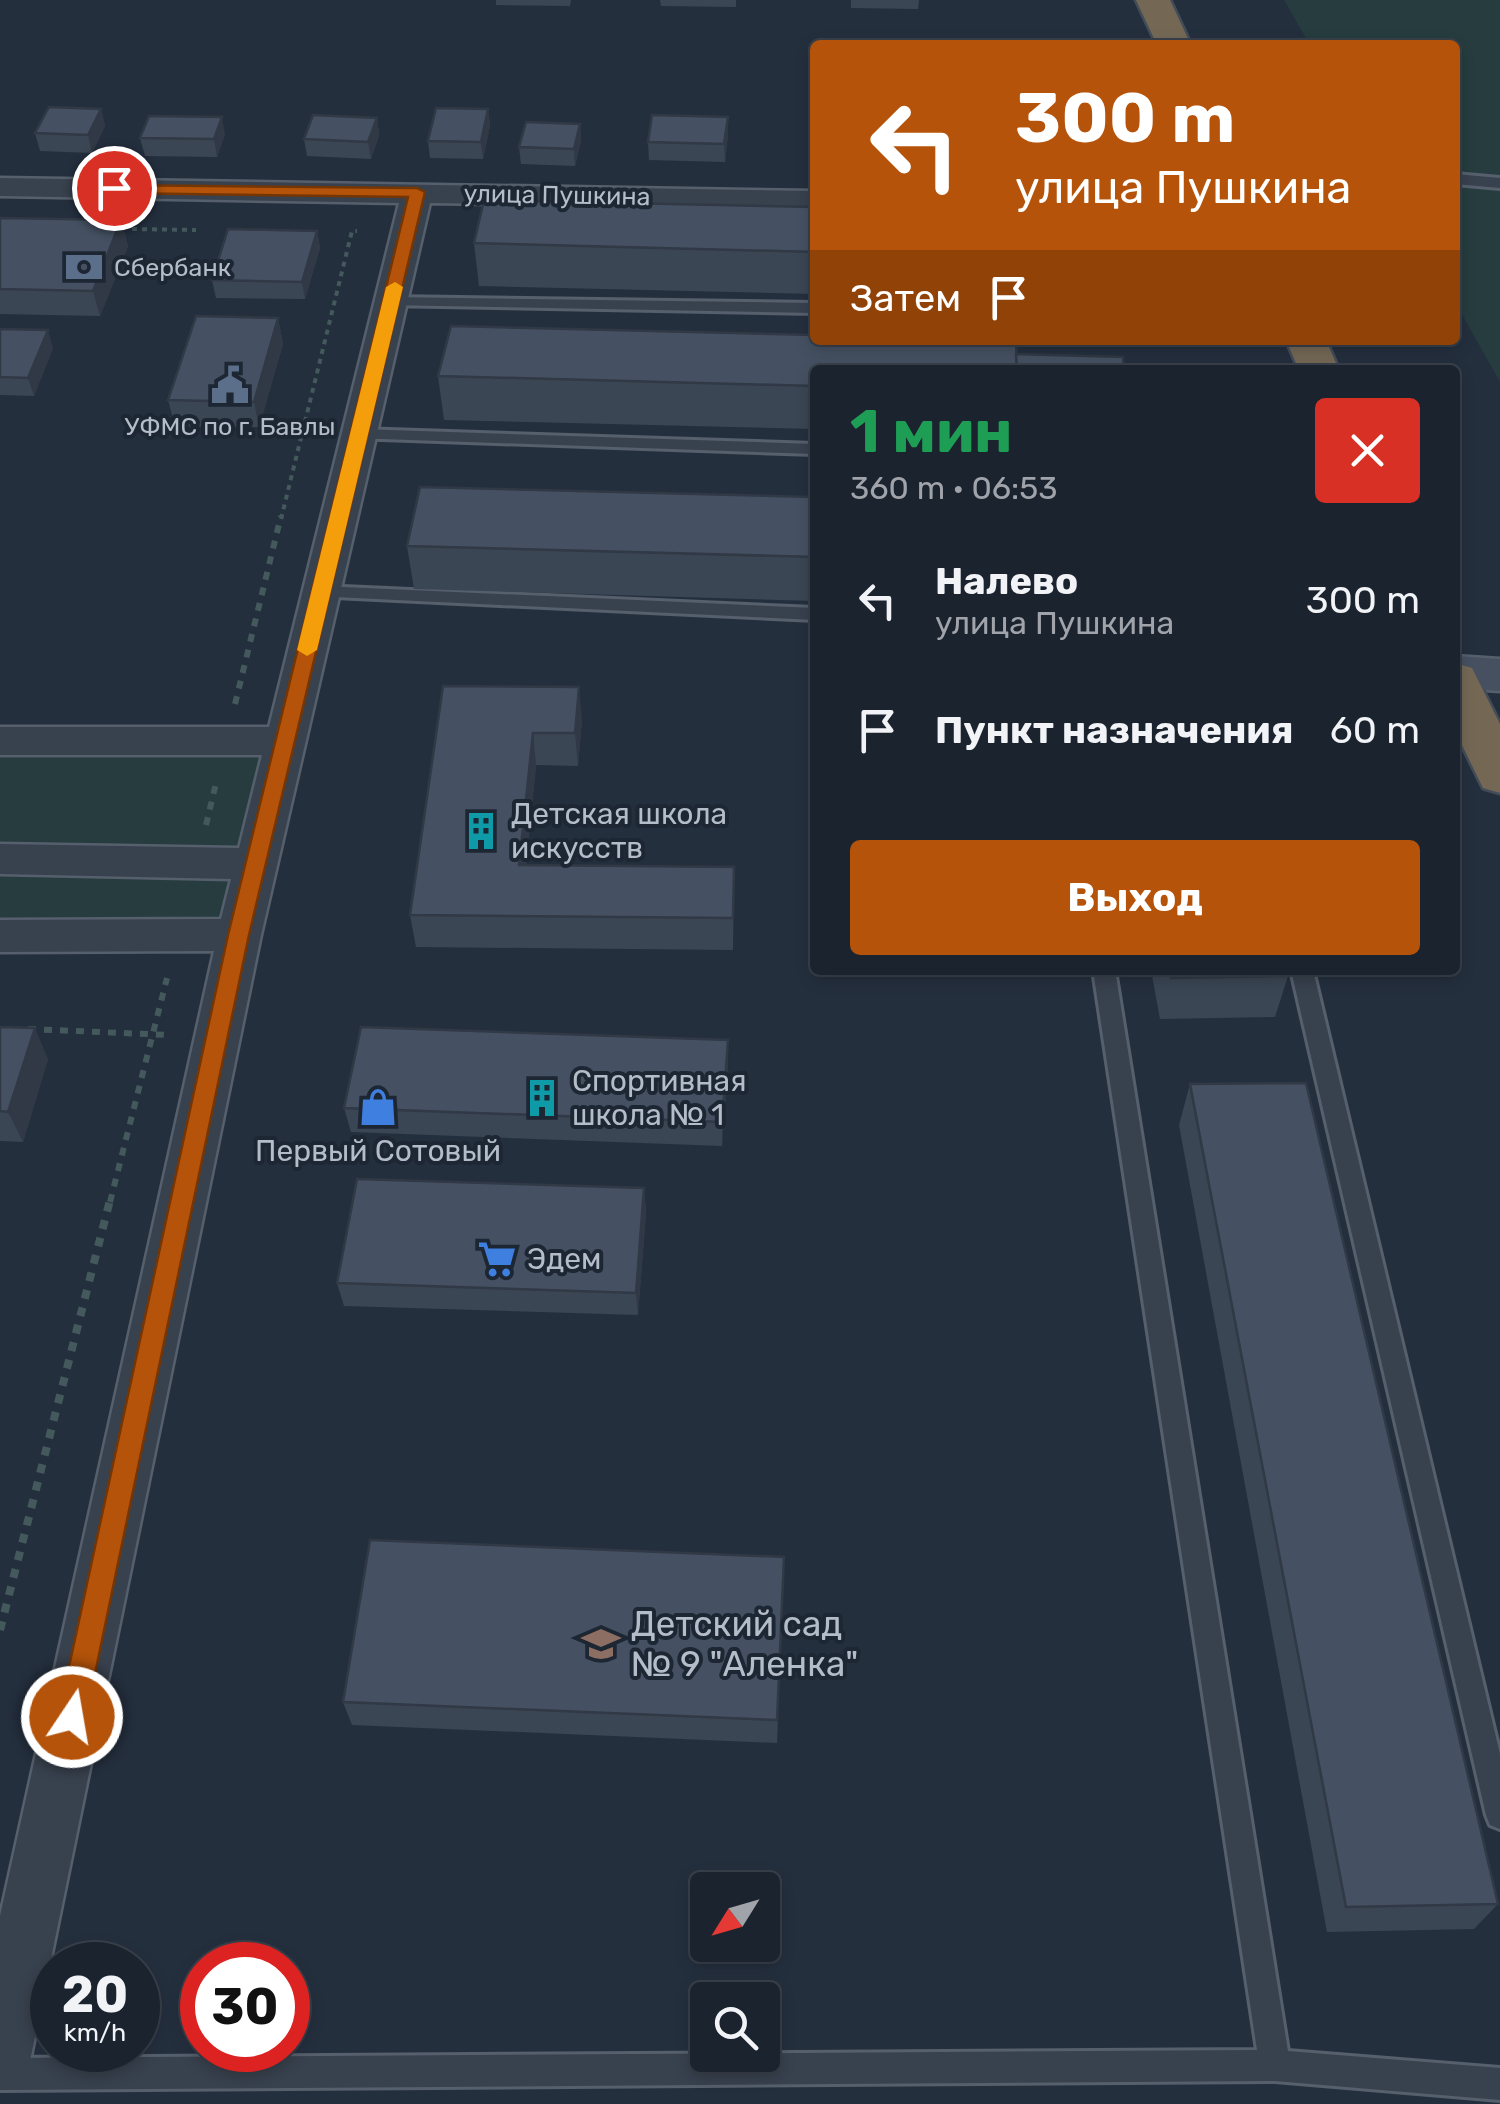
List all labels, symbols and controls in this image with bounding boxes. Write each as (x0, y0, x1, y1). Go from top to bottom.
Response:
text: 300 m (1015, 77, 1235, 160)
icon: left (850, 80, 980, 210)
pin (72, 146, 157, 231)
icon: arrive (87, 161, 142, 216)
text: улица Пушкина (1015, 161, 1351, 214)
street label: улица Пушкина (463, 179, 651, 211)
bank icon: Сбербанк (63, 246, 105, 288)
place label: Сбербанк (114, 253, 231, 282)
icon: arrive (981, 270, 1036, 325)
text: Затем (850, 275, 961, 321)
public building icon: УФМС по г. Бавлы (209, 364, 251, 406)
text: 1 мин (850, 396, 1013, 467)
button: close (1315, 398, 1420, 503)
place label: УФМС по г. Бавлы (124, 412, 336, 441)
text: 360 m · 06:53 (850, 469, 1057, 507)
text: Налево (935, 558, 1078, 604)
icon: left (850, 573, 905, 628)
text: 300 m (1306, 577, 1420, 623)
text: улица Пушкина (935, 604, 1174, 642)
icon: arrive (850, 703, 905, 758)
text: Пункт назначения (935, 707, 1294, 753)
text: 60 m (1330, 707, 1420, 753)
place label: Детская школа искусств (511, 796, 727, 866)
building icon: Детская школа искусств (460, 810, 502, 852)
button: Выход (850, 840, 1420, 955)
place label: Спортивная школа № 1 (572, 1063, 746, 1133)
building icon: Спортивная школа № 1 (521, 1077, 563, 1119)
shop icon: Первый Сотовый (357, 1086, 399, 1128)
place label: Первый Сотовый (255, 1133, 501, 1169)
supermarket icon: Эдем (476, 1238, 518, 1280)
place label: Эдем (527, 1241, 602, 1277)
place label: Детский сад № 9 "Аленка" (631, 1603, 858, 1685)
school or university icon: Детский сад № 9 "Аленка" (580, 1623, 622, 1665)
position arrow (20, 1665, 124, 1769)
north arrow (690, 1872, 780, 1962)
map controls (690, 1872, 780, 2072)
speed limit sign: 30 (180, 1942, 310, 2072)
text: 20 (62, 1965, 128, 2025)
button: search (690, 1982, 780, 2072)
text: km/h (64, 2018, 126, 2047)

